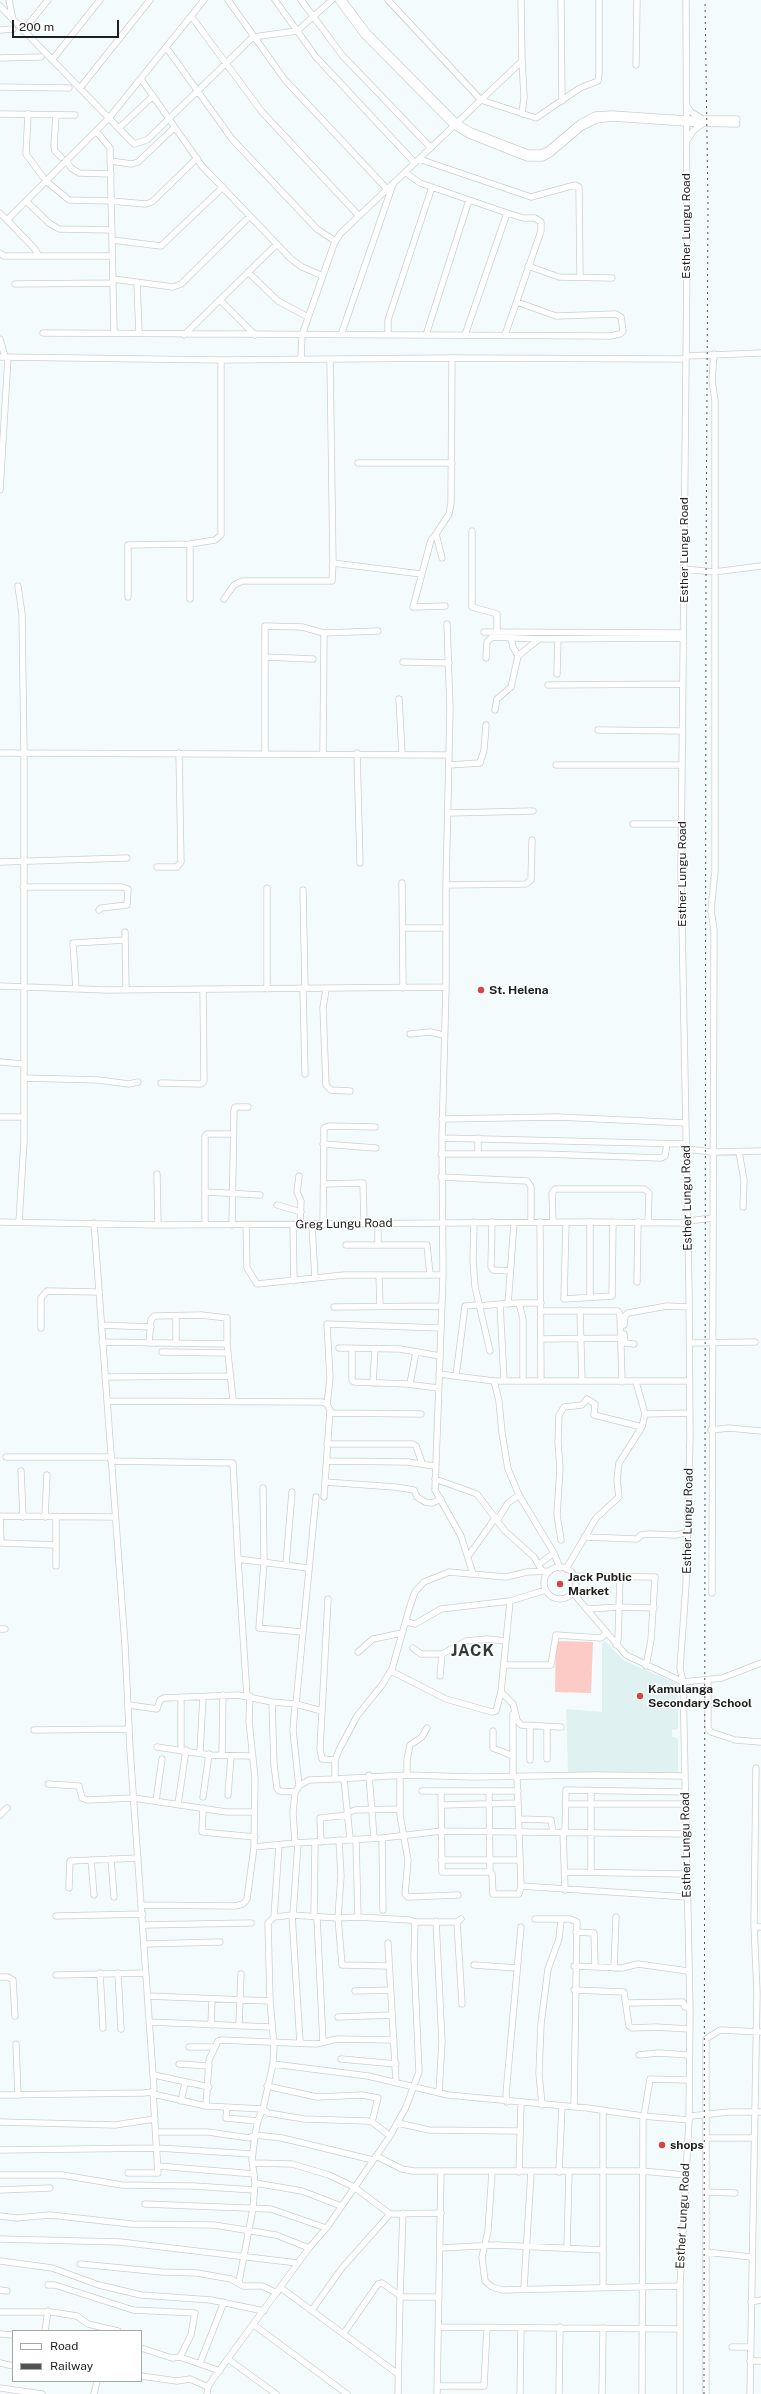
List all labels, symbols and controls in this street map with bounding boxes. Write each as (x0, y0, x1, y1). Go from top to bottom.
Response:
scale bar (14, 12, 121, 38)
text: 200 m (19, 20, 54, 34)
street label: Esther Lungu Road (679, 173, 693, 279)
street label: Esther Lungu Road (677, 497, 691, 603)
street label: Esther Lungu Road (675, 821, 689, 927)
place label: St. Helena (489, 983, 548, 997)
marker: St. Helena (476, 985, 486, 995)
street label: Esther Lungu Road (679, 1145, 695, 1251)
street label: Greg Lungu Road (295, 1216, 393, 1232)
street label: Esther Lungu Road (680, 1468, 696, 1574)
place label: Jack Public Market (568, 1570, 632, 1598)
marker: Jack Public Market (555, 1579, 565, 1589)
district label: JACK (451, 1641, 495, 1661)
place label: Kamulanga Secondary School (648, 1682, 752, 1710)
marker: Kamulanga Secondary School (635, 1691, 645, 1701)
street label: Esther Lungu Road (678, 1792, 694, 1898)
place label: shops (670, 2138, 704, 2152)
marker: shops (657, 2140, 667, 2150)
street label: Esther Lungu Road (673, 2163, 693, 2269)
legend (12, 2330, 142, 2382)
text: Road (50, 2339, 78, 2353)
text: Railway (50, 2359, 93, 2373)

